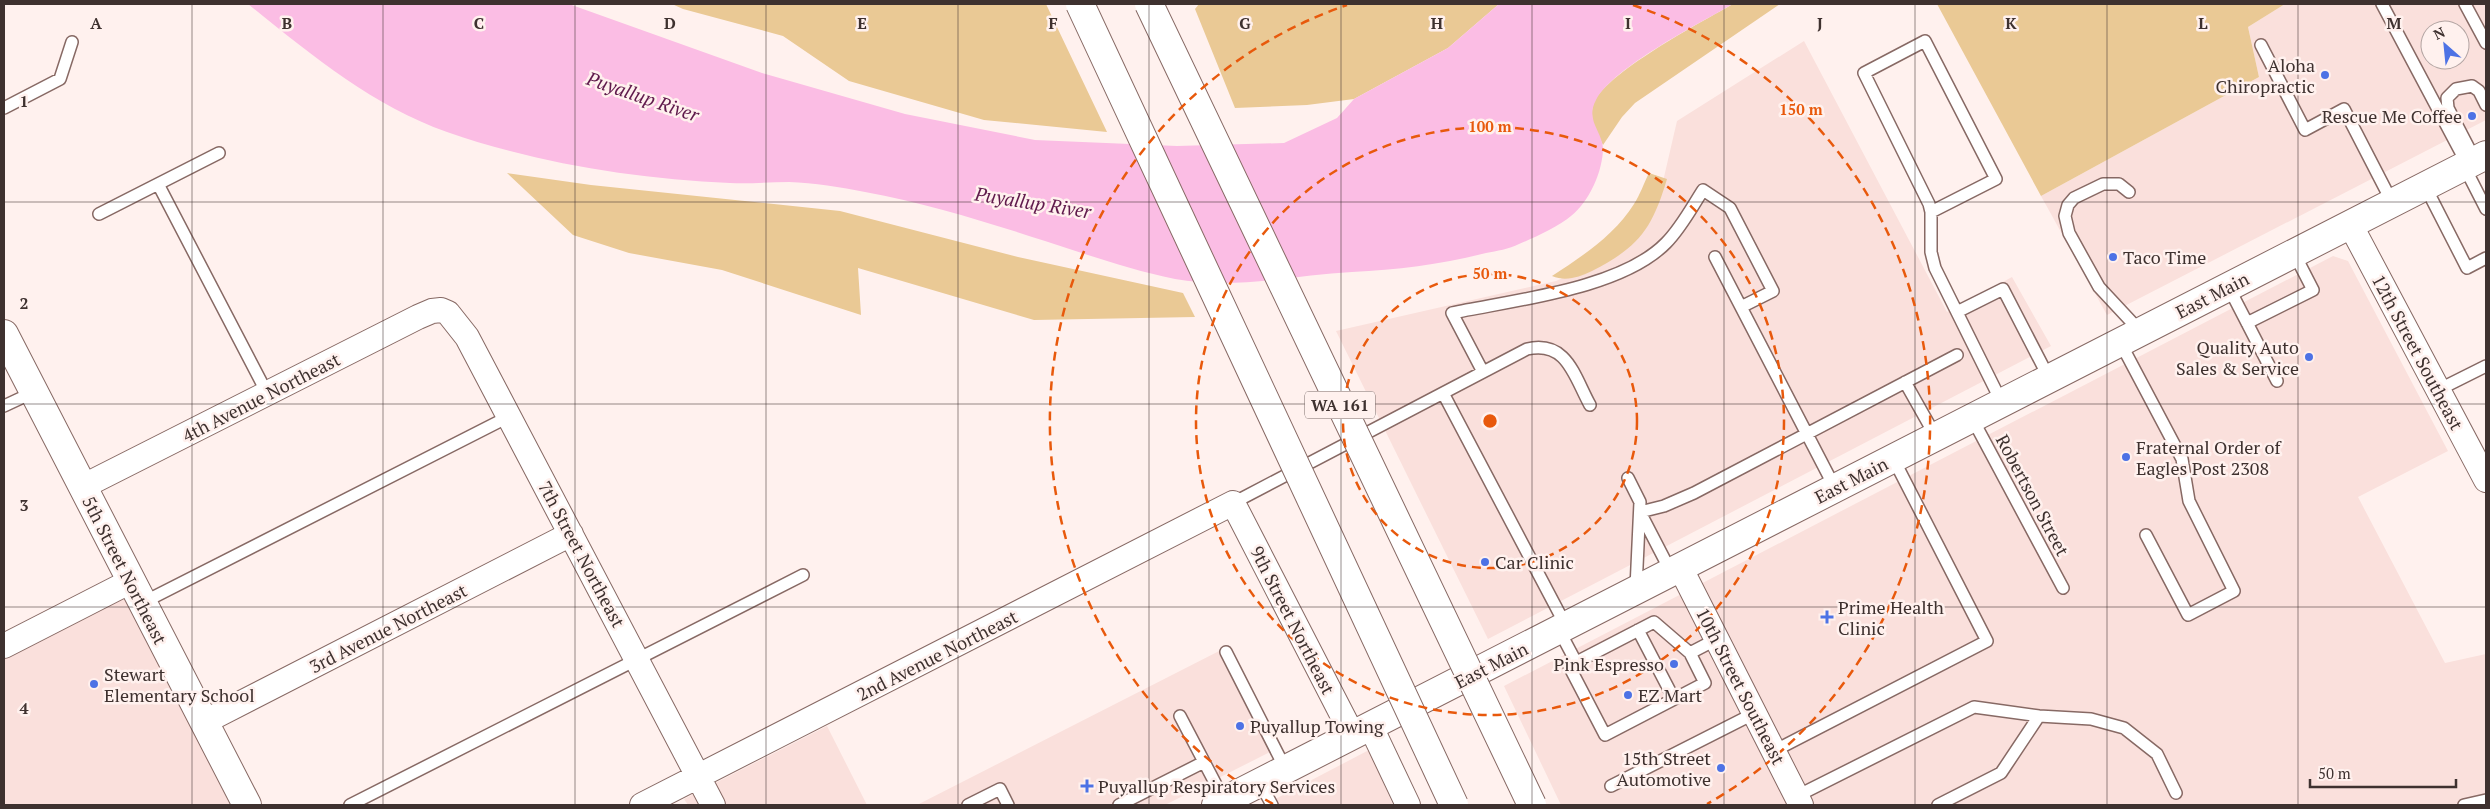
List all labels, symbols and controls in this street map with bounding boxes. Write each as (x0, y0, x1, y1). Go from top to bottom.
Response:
text: A (90, 12, 102, 34)
text: B (282, 12, 292, 34)
text: C (474, 12, 484, 34)
text: D (664, 12, 676, 34)
text: E (857, 12, 867, 34)
text: F (1048, 12, 1058, 34)
text: G (1239, 12, 1251, 34)
text: H (1431, 12, 1443, 34)
text: I (1625, 12, 1631, 34)
text: J (1817, 12, 1823, 34)
text: K (2005, 12, 2017, 34)
text: L (2198, 12, 2208, 34)
text: M (2387, 12, 2402, 34)
north arrow (2420, 20, 2470, 70)
text: N (2430, 22, 2448, 44)
place label: Aloha Chiropractic (2216, 53, 2315, 98)
water label: Puyallup River (583, 65, 703, 127)
marker: Aloha Chiropractic (2319, 69, 2331, 81)
text: 1 (19, 90, 29, 112)
text: 150 m (1779, 99, 1823, 119)
place label: Rescue Me Coffee (2322, 104, 2462, 128)
marker: Rescue Me Coffee (2466, 110, 2478, 122)
text: 100 m (1468, 116, 1512, 136)
water label: Puyallup River (972, 180, 1093, 224)
place label: Taco Time (2123, 245, 2206, 269)
marker: Taco Time (2107, 251, 2119, 263)
text: 50 m (1473, 263, 1508, 283)
street label: East Main (2171, 266, 2253, 324)
street label: 12th Street Southeast (2367, 270, 2469, 434)
text: 2 (19, 292, 29, 314)
place label: Quality Auto Sales & Service (2176, 335, 2299, 380)
street label: 4th Avenue Northeast (178, 347, 344, 447)
marker: Quality Auto Sales & Service (2303, 351, 2315, 363)
road number: WA 161 (1305, 392, 1375, 418)
centre of rings (1481, 412, 1499, 430)
street label: Robertson Street (1991, 430, 2075, 560)
place label: Fraternal Order of Eagles Post 2308 (2136, 435, 2283, 480)
street label: East Main (1810, 451, 1892, 509)
marker: Fraternal Order of Eagles Post 2308 (2120, 451, 2132, 463)
street label: 7th Street Northeast (533, 477, 631, 632)
street label: 5th Street Northeast (77, 492, 173, 649)
text: 3 (19, 494, 29, 516)
street label: 9th Street Northeast (1245, 542, 1341, 699)
place label: Car Clinic (1495, 550, 1574, 574)
marker: Car Clinic (1479, 556, 1491, 568)
street label: 3rd Avenue Northeast (305, 578, 471, 678)
place label: Prime Health Clinic (1838, 595, 1944, 640)
street label: 10th Street Southeast (1691, 603, 1791, 769)
street label: 2nd Avenue Northeast (852, 604, 1022, 706)
marker: Prime Health Clinic (1820, 610, 1834, 624)
street label: East Main (1450, 636, 1532, 694)
place label: Pink Espresso (1554, 652, 1664, 676)
marker: Pink Espresso (1668, 658, 1680, 670)
place label: Stewart Elementary School (104, 662, 255, 707)
marker: Stewart Elementary School (88, 678, 100, 690)
place label: EZ Mart (1638, 683, 1702, 707)
marker: EZ Mart (1622, 689, 1634, 701)
text: 4 (19, 697, 29, 719)
place label: Puyallup Towing (1250, 714, 1384, 738)
marker: Puyallup Towing (1234, 720, 1246, 732)
place label: 15th Street Automotive (1617, 746, 1711, 791)
scale bar (2310, 756, 2456, 788)
marker: 15th Street Automotive (1715, 762, 1727, 774)
text: 50 m (2318, 763, 2351, 783)
place label: Puyallup Respiratory Services (1098, 774, 1335, 798)
marker: Puyallup Respiratory Services (1080, 779, 1094, 793)

